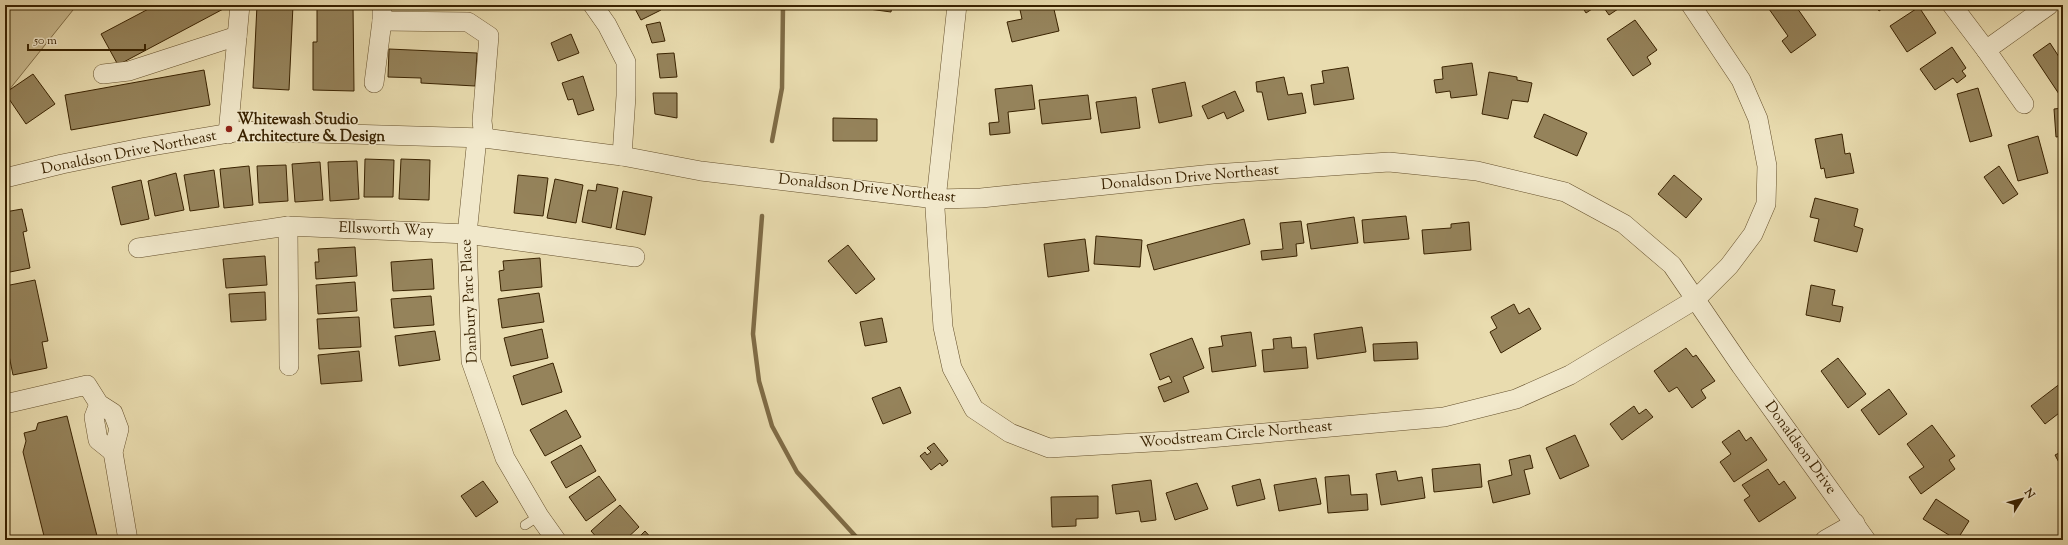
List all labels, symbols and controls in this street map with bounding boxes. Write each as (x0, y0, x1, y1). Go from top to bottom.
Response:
scale bar (28, 26, 145, 52)
text: 50 m (33, 32, 57, 50)
place label: Whitewash Studio Architecture & Design (237, 110, 385, 148)
marker: Whitewash Studio Architecture & Design (224, 124, 234, 134)
street label: Donaldson Drive Northeast (40, 126, 218, 180)
street label: Donaldson Drive Northeast (1100, 160, 1280, 196)
street label: Donaldson Drive Northeast (777, 169, 957, 209)
street label: Ellsworth Way (338, 218, 434, 242)
street label: Danbury Parc Place (456, 238, 484, 364)
street label: Donaldson Drive (1759, 397, 1841, 499)
street label: Woodstream Circle Northeast (1139, 416, 1333, 454)
north arrow (2002, 479, 2042, 519)
text: N (2020, 485, 2038, 502)

